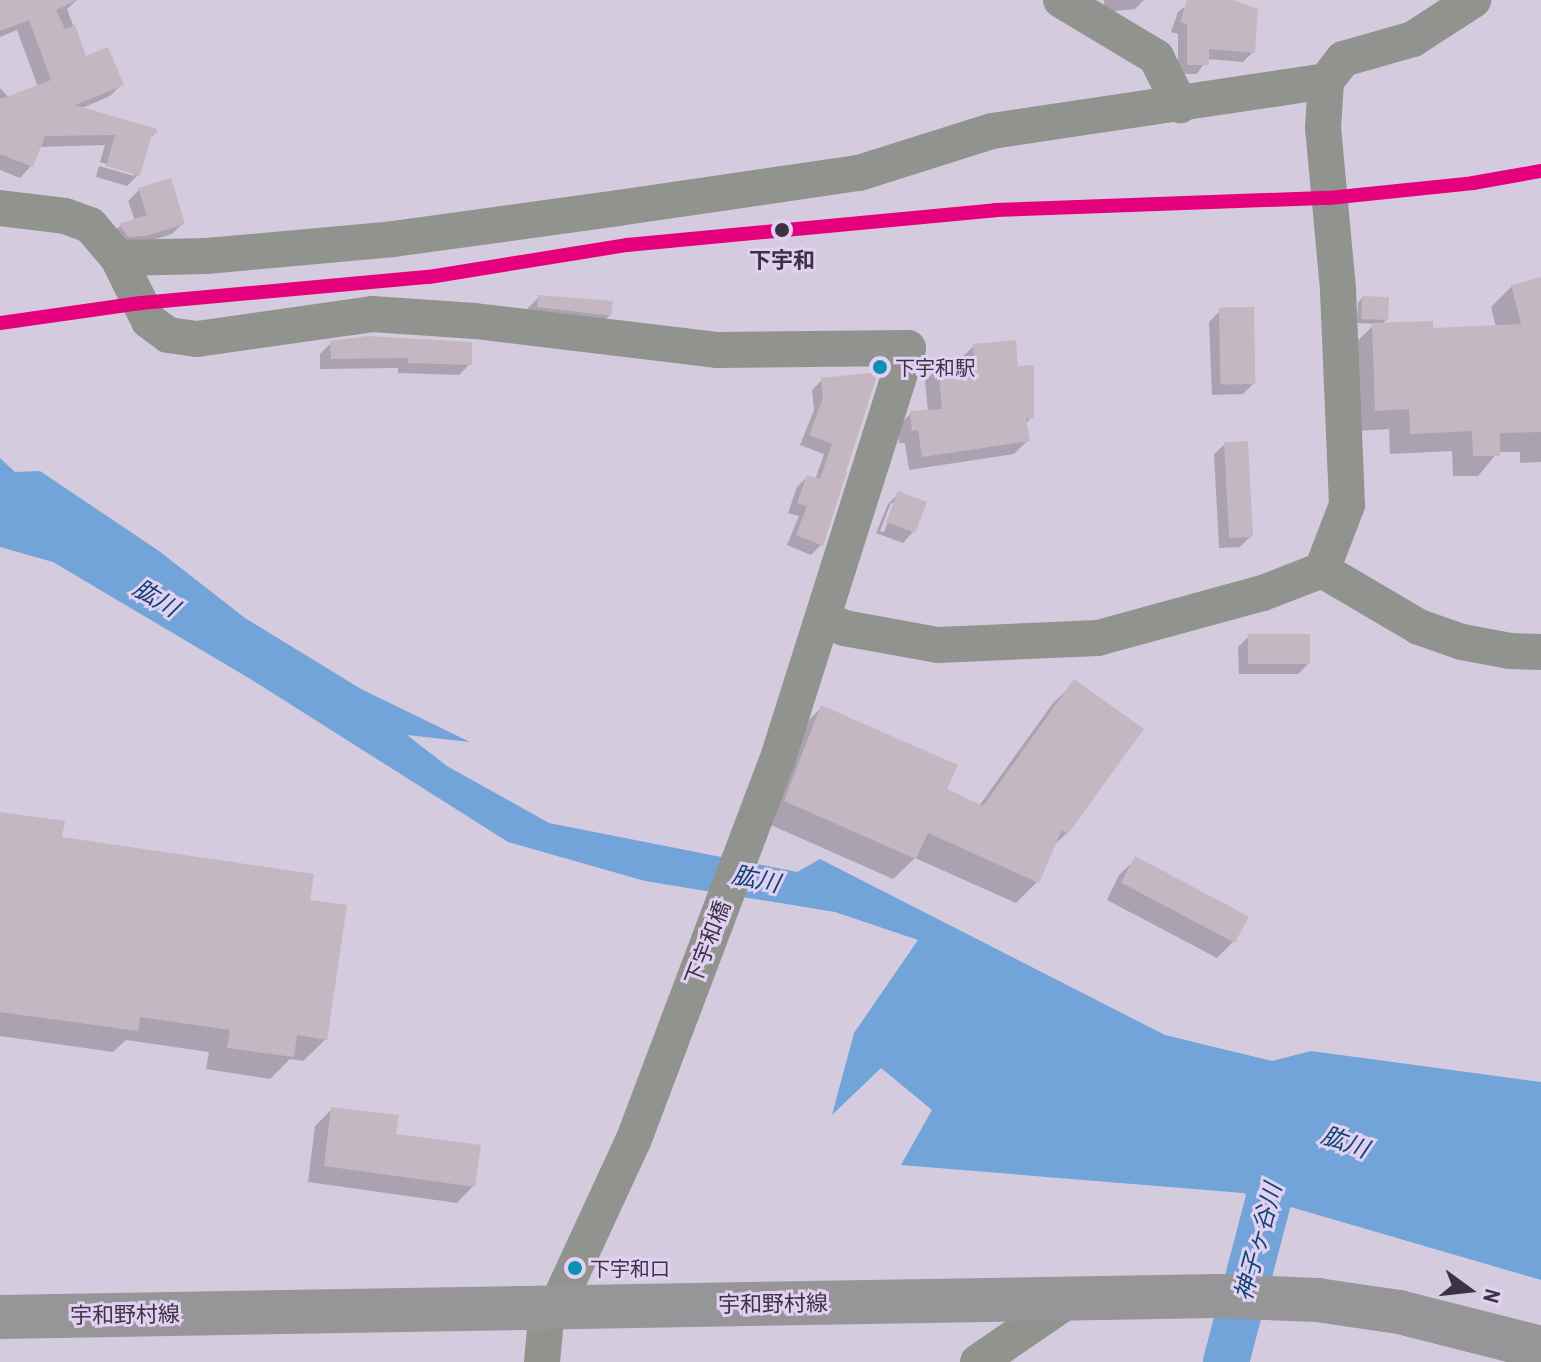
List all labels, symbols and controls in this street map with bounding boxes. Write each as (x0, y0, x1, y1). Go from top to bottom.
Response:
marker: 下宇和 (768, 216, 796, 244)
place label: 下宇和 (749, 248, 815, 274)
place label: 下宇和駅 (895, 355, 975, 379)
marker: 下宇和駅 (872, 359, 888, 375)
water label: 肱川 (128, 573, 184, 623)
water label: 肱川 (730, 860, 782, 898)
street label: 下宇和橋 (680, 897, 736, 989)
water label: 肱川 (1318, 1120, 1372, 1164)
water label: 神子ヶ谷川 (1229, 1180, 1287, 1304)
north arrow (1429, 1250, 1509, 1330)
place label: 下宇和口 (590, 1256, 670, 1280)
marker: 下宇和口 (567, 1260, 583, 1276)
text: N (1476, 1286, 1508, 1306)
street label: 宇和野村線 (718, 1290, 828, 1318)
street label: 宇和野村線 (70, 1301, 180, 1329)

